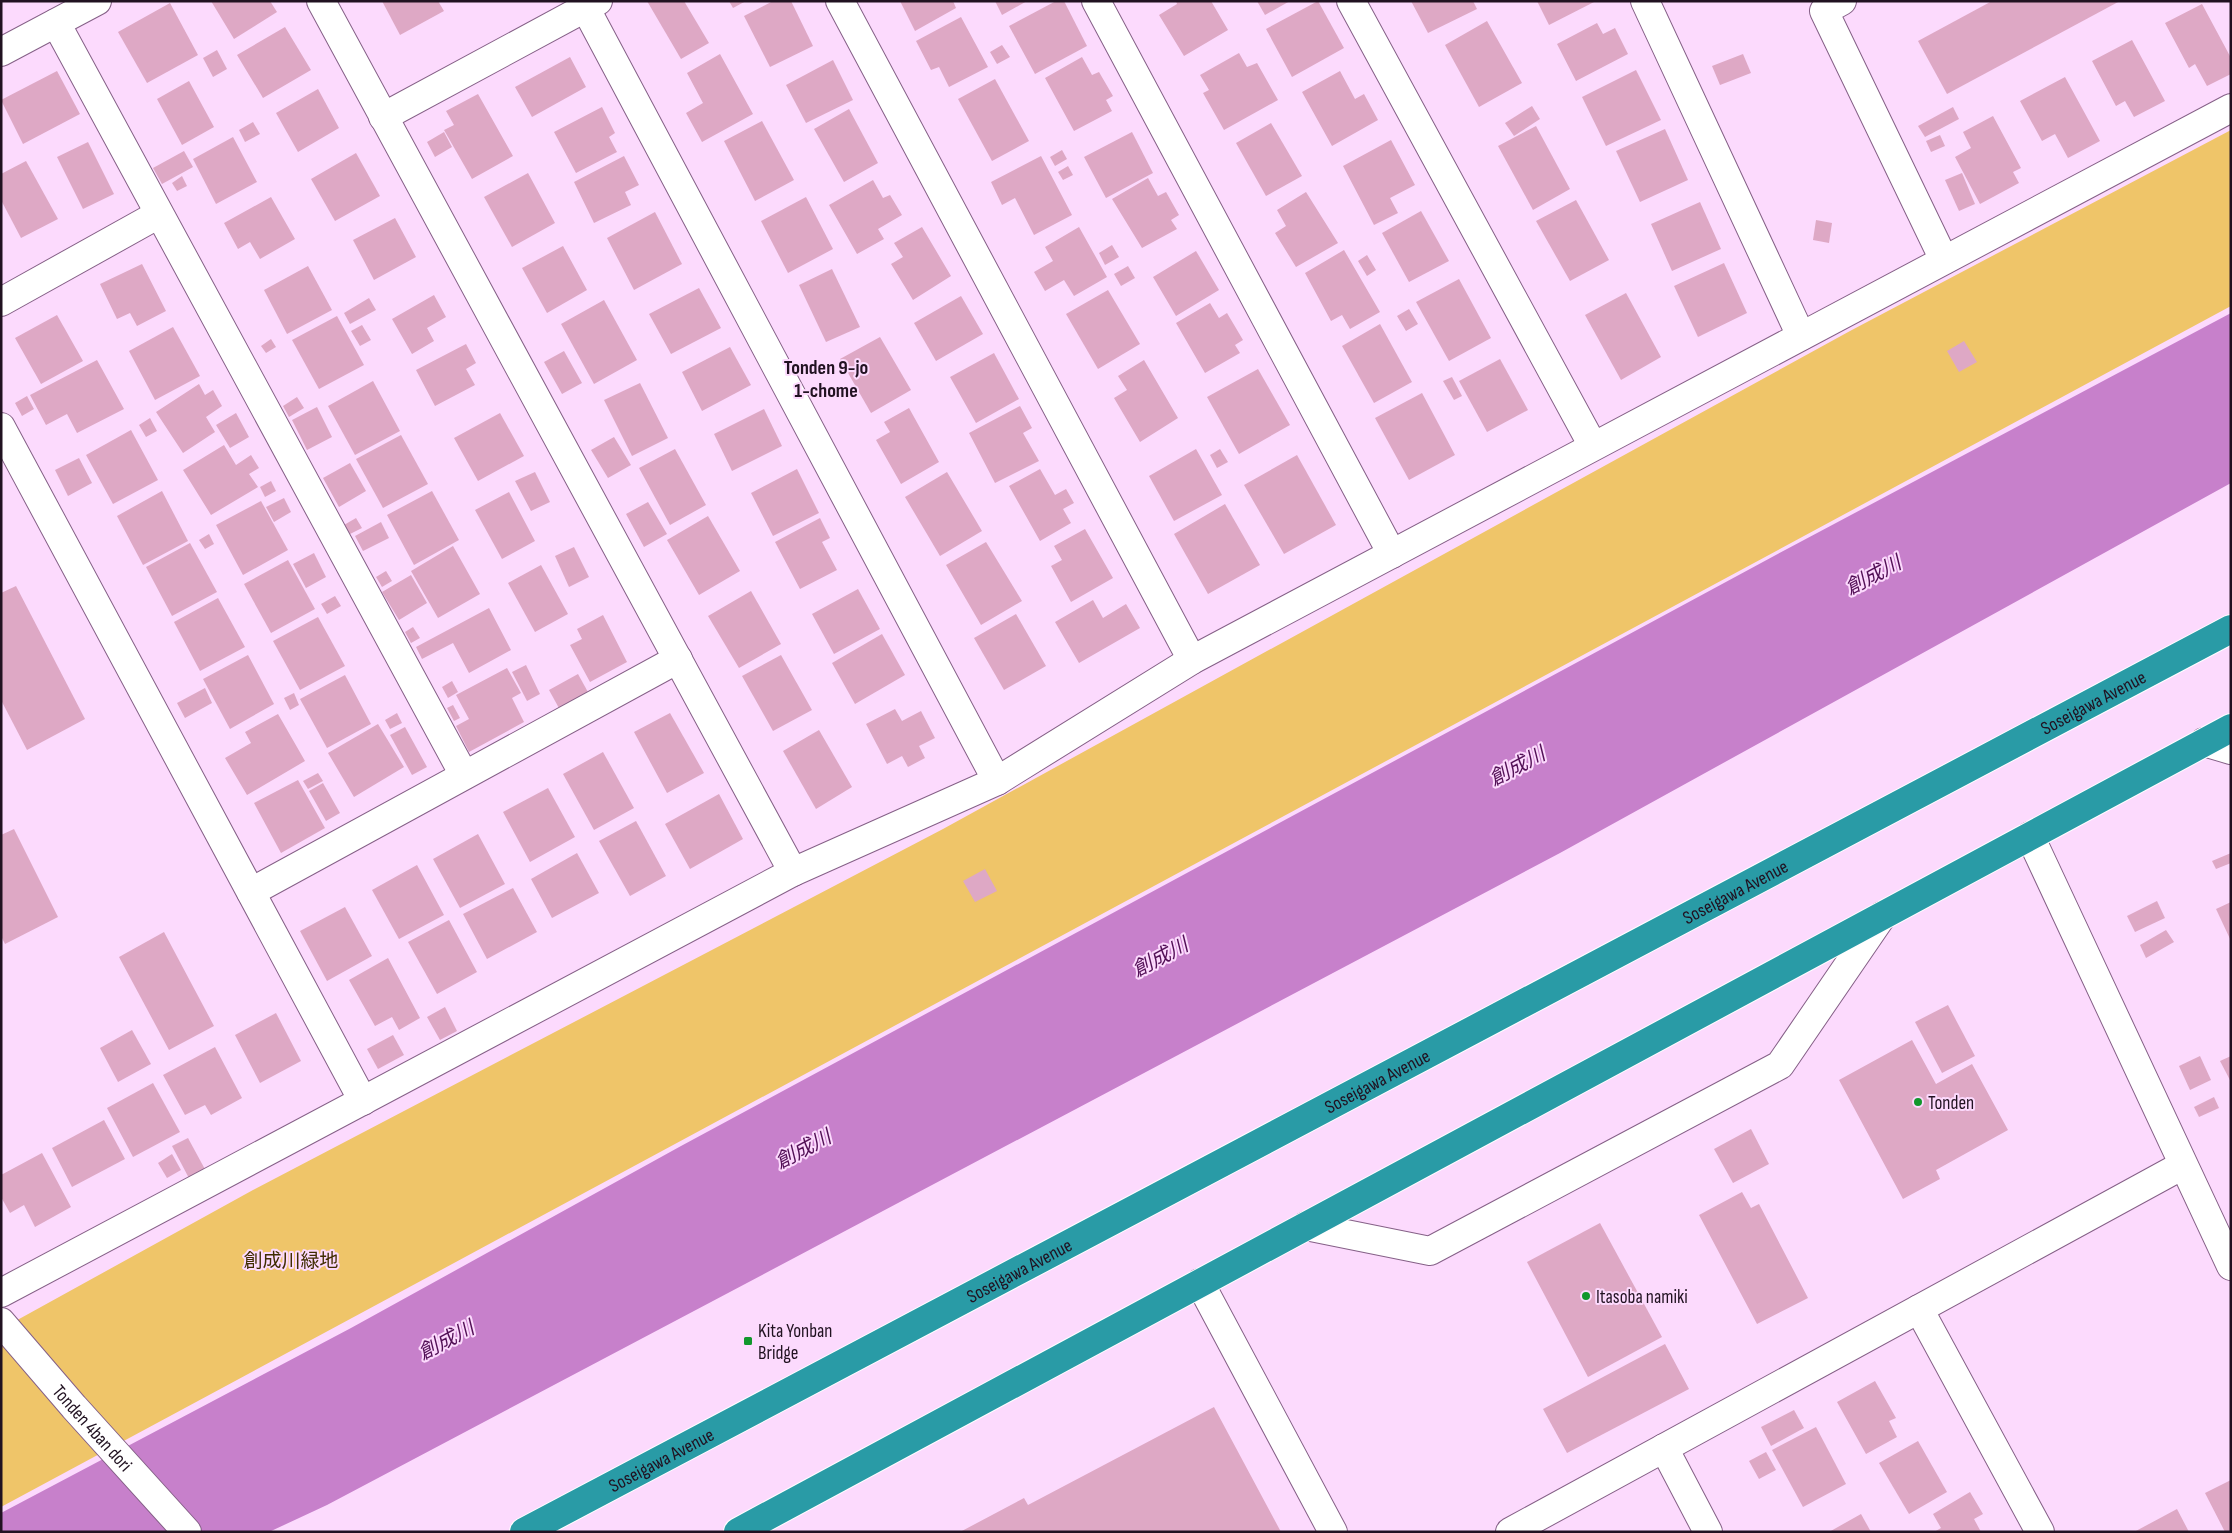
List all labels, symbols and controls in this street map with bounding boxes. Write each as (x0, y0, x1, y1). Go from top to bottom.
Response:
district label: Tonden 9-jo 1-chome (784, 356, 868, 403)
water label: 創成川 (1841, 550, 1907, 601)
street label: Soseigawa Avenue (2037, 666, 2150, 741)
water label: 創成川 (1485, 741, 1551, 792)
street label: Soseigawa Avenue (1679, 855, 1792, 930)
water label: 創成川 (1128, 932, 1194, 983)
street label: Soseigawa Avenue (1321, 1045, 1434, 1119)
place label: Tonden (1928, 1092, 1974, 1115)
marker: Tonden (1912, 1096, 1924, 1108)
water label: 創成川 (771, 1124, 837, 1175)
street label: Soseigawa Avenue (963, 1234, 1076, 1309)
park label: 創成川緑地 (243, 1250, 339, 1273)
place label: Itasoba namiki (1596, 1286, 1688, 1309)
marker: Itasoba namiki (1580, 1290, 1592, 1302)
water label: 創成川 (414, 1315, 480, 1366)
place label: Kita Yonban Bridge (758, 1320, 833, 1365)
marker: Kita Yonban Bridge (742, 1335, 754, 1347)
street label: Tonden 4ban dori (47, 1381, 137, 1477)
street label: Soseigawa Avenue (605, 1424, 718, 1498)

